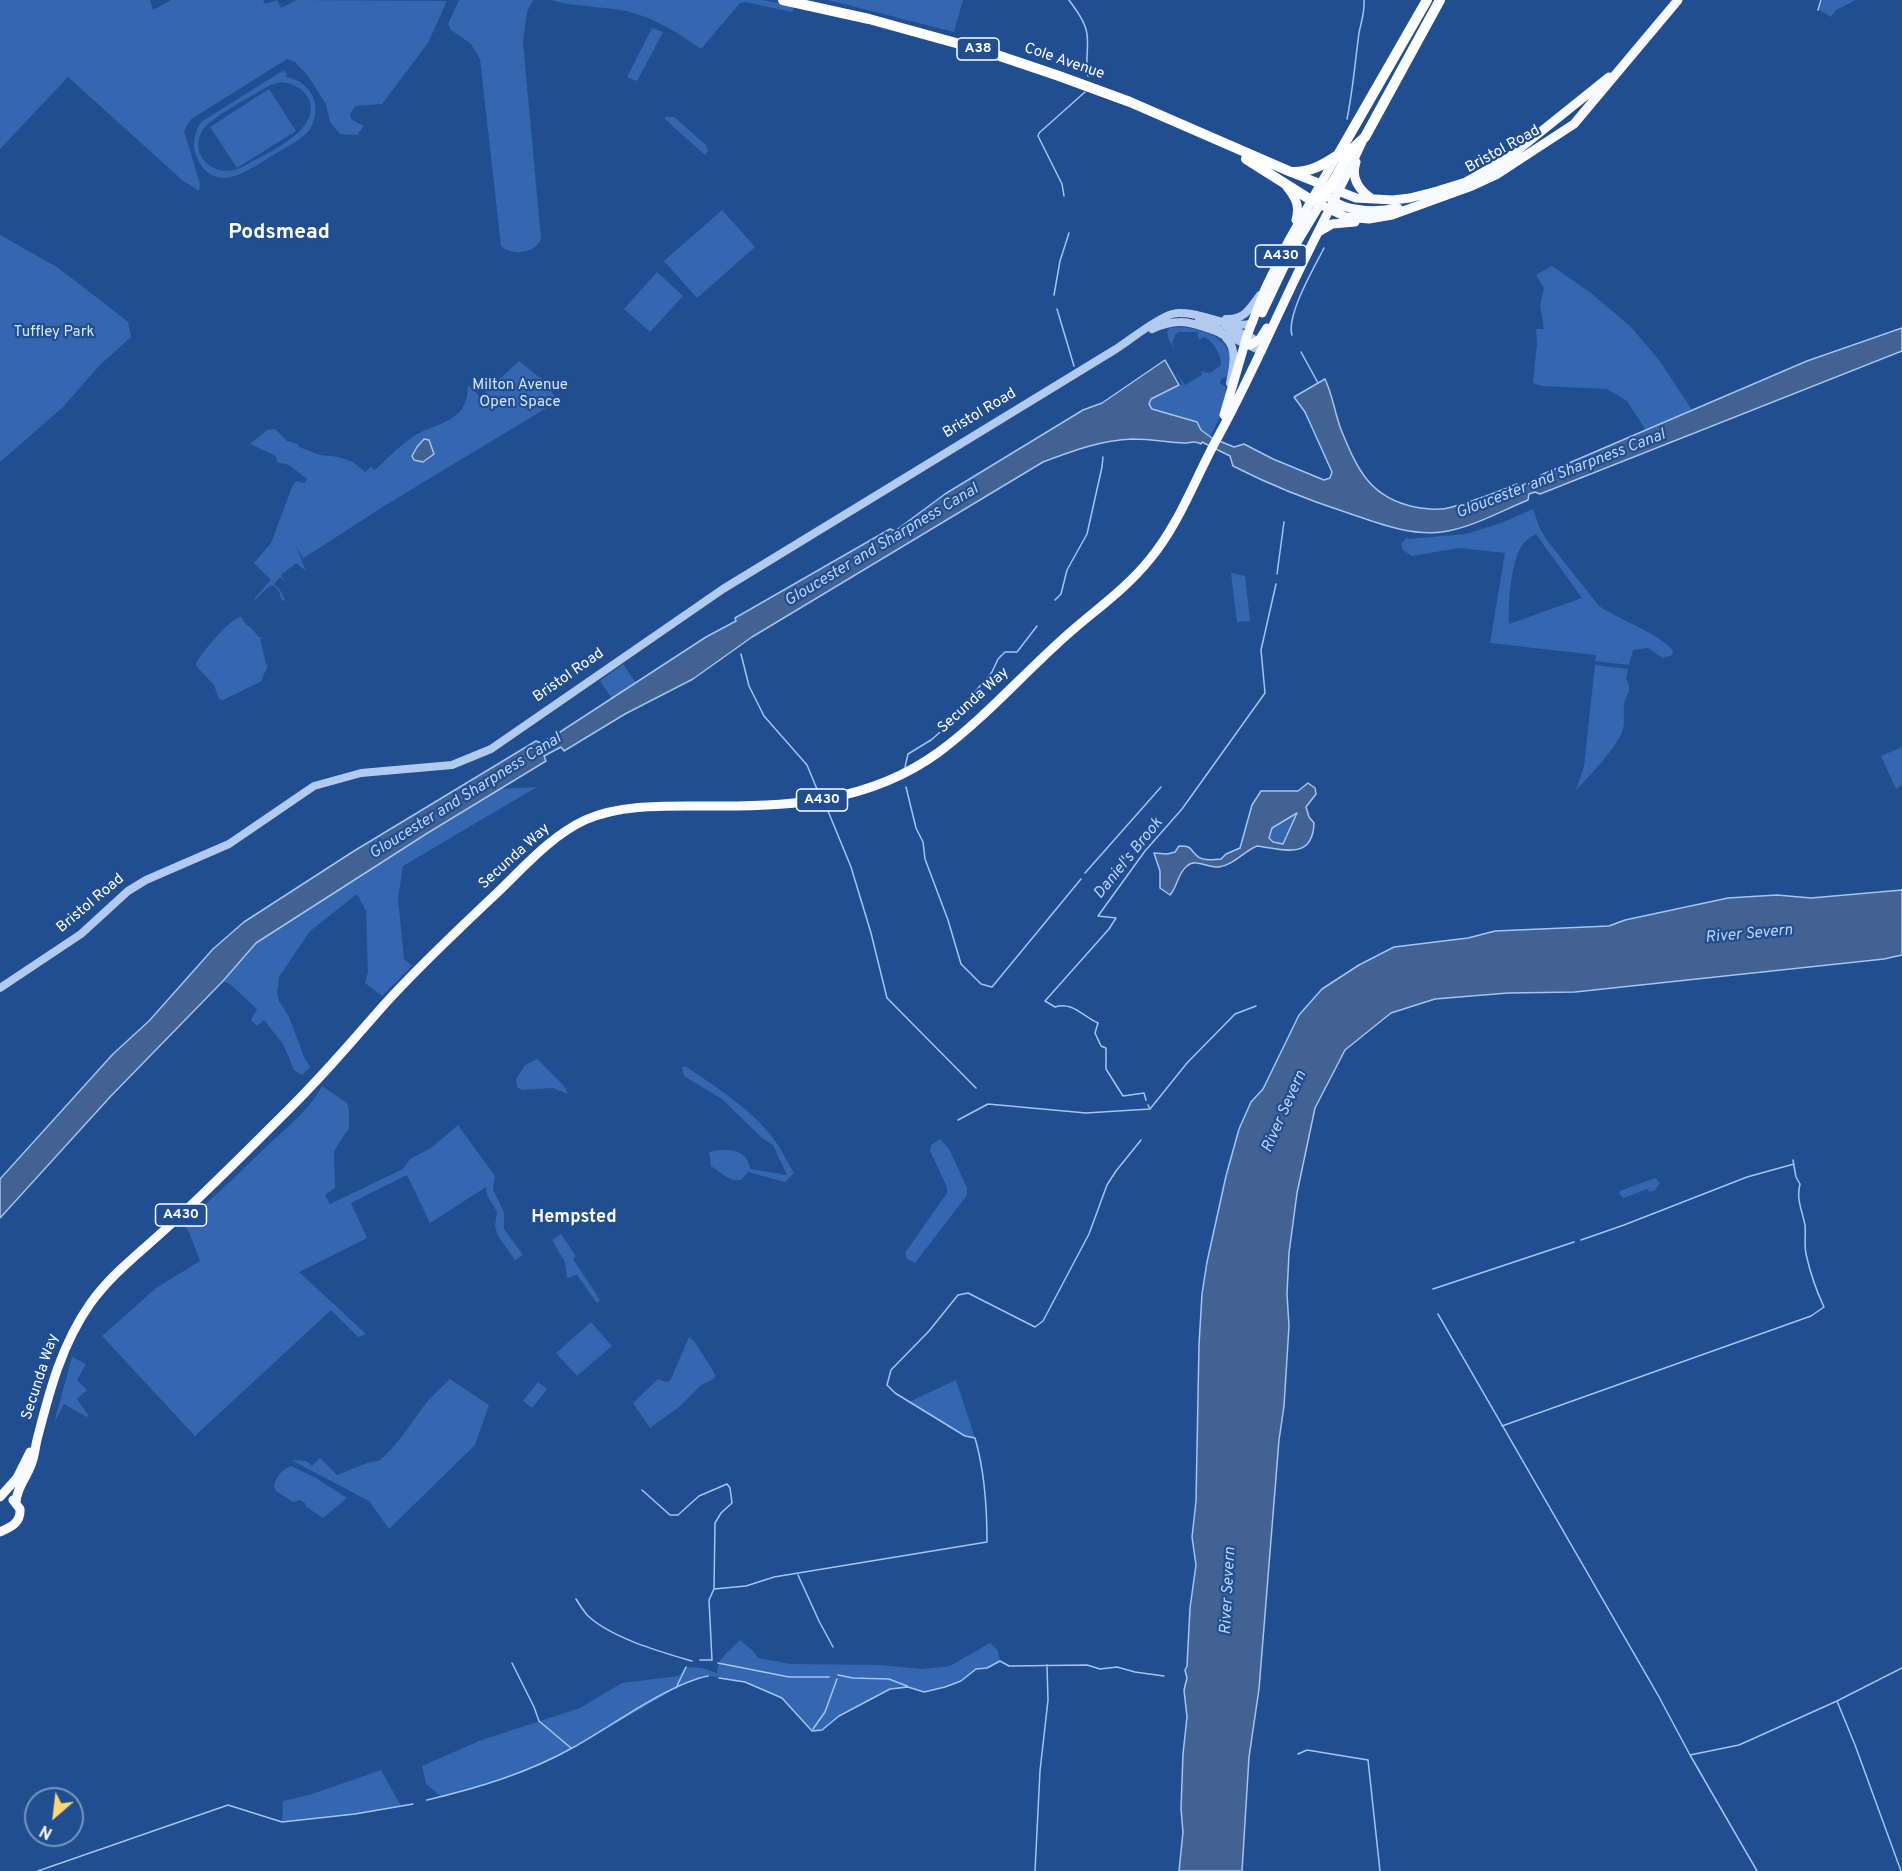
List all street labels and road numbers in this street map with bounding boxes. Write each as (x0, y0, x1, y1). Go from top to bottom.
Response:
road number: A38 (957, 38, 999, 60)
street label: Cole Avenue (1021, 40, 1107, 84)
street label: Bristol Road (1463, 122, 1543, 178)
road number: A430 (1256, 245, 1306, 267)
street label: Bristol Road (940, 385, 1020, 443)
street label: Bristol Road (530, 645, 608, 707)
street label: Secunda Way (935, 664, 1013, 738)
road number: A430 (796, 789, 848, 811)
street label: Secunda Way (476, 820, 554, 894)
street label: Bristol Road (54, 871, 128, 937)
road number: A430 (156, 1204, 207, 1226)
street label: Secunda Way (19, 1332, 63, 1422)

